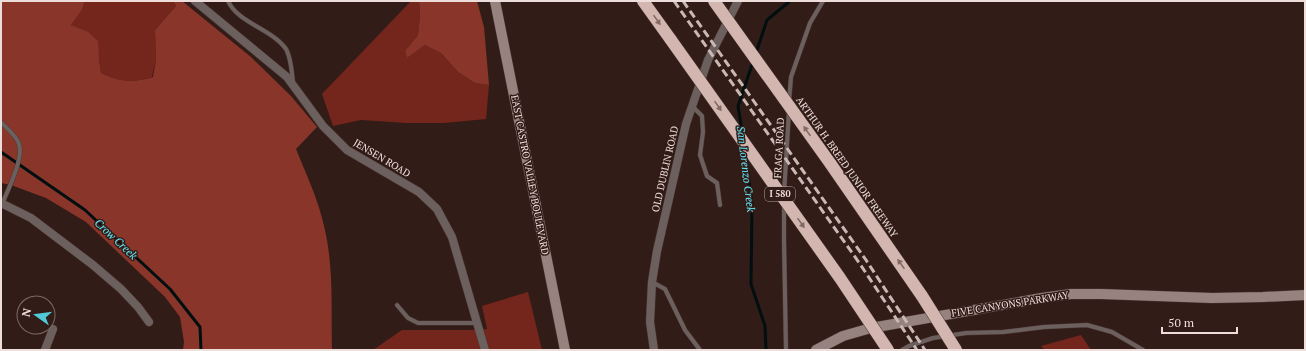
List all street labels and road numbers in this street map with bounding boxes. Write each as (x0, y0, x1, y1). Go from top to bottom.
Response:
street label: EAST CASTRO VALLEY BOULEVARD (508, 94, 552, 256)
street label: ARTHUR H. BREED JUNIOR FREEWAY (793, 94, 901, 240)
street label: FRAGA ROAD (771, 117, 787, 179)
street label: OLD DUBLIN ROAD (649, 125, 681, 213)
street label: JENSEN ROAD (351, 136, 413, 180)
road number: I 580 (765, 187, 795, 201)
street label: FIVE CANYONS PARKWAY (950, 288, 1070, 320)

